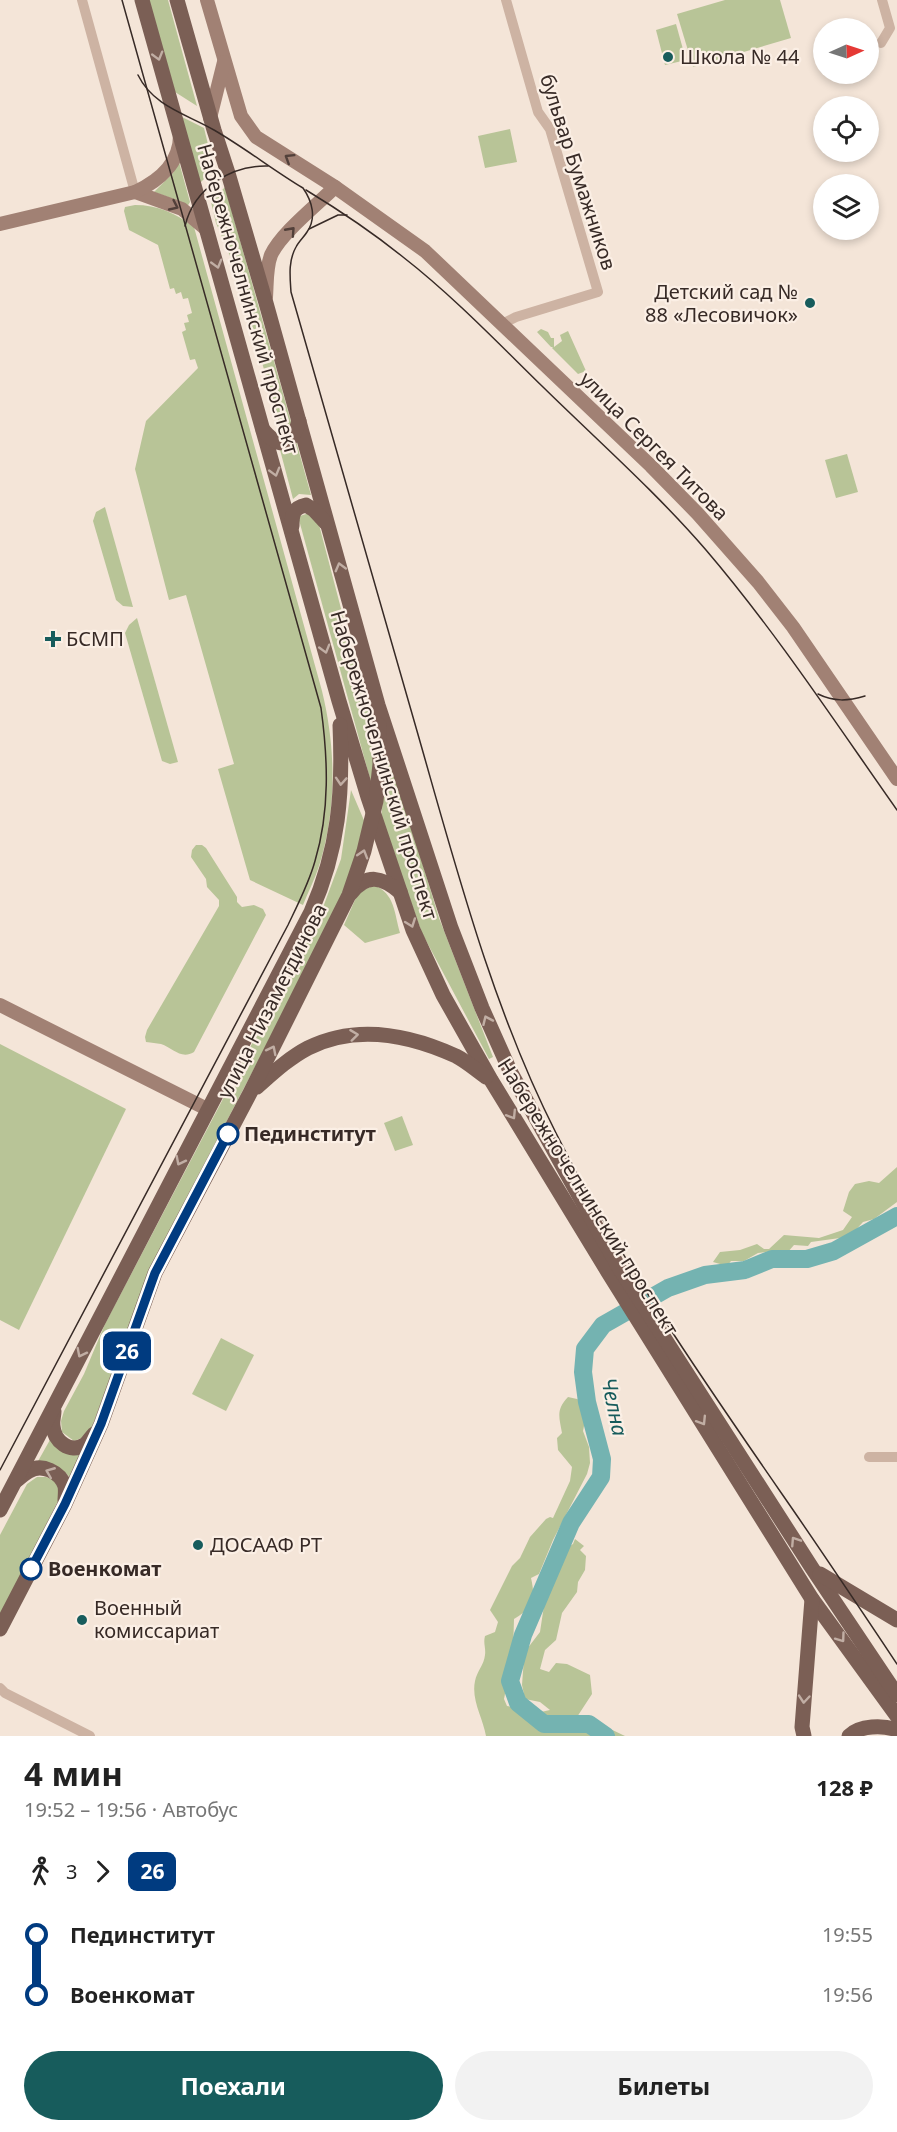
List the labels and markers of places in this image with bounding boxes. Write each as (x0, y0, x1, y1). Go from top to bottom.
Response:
place label: Школа № 44 (680, 43, 800, 70)
marker: Школа № 44 (661, 50, 675, 64)
place label: Детский сад № 88 «Лесовичок» (645, 278, 798, 328)
marker: Детский сад № 88 «Лесовичок» (803, 296, 817, 310)
place label: БСМП (66, 625, 124, 652)
marker: БСМП (44, 630, 62, 648)
place label: Пединститут (244, 1120, 376, 1147)
marker: Пединститут (217, 1123, 239, 1145)
place label: ДОСААФ РТ (210, 1531, 322, 1558)
marker: ДОСААФ РТ (191, 1538, 205, 1552)
place label: Военкомат (48, 1555, 161, 1582)
marker: Военкомат (20, 1558, 42, 1580)
place label: Военный комиссариат (94, 1594, 219, 1644)
marker: Военный комиссариат (75, 1613, 89, 1627)

